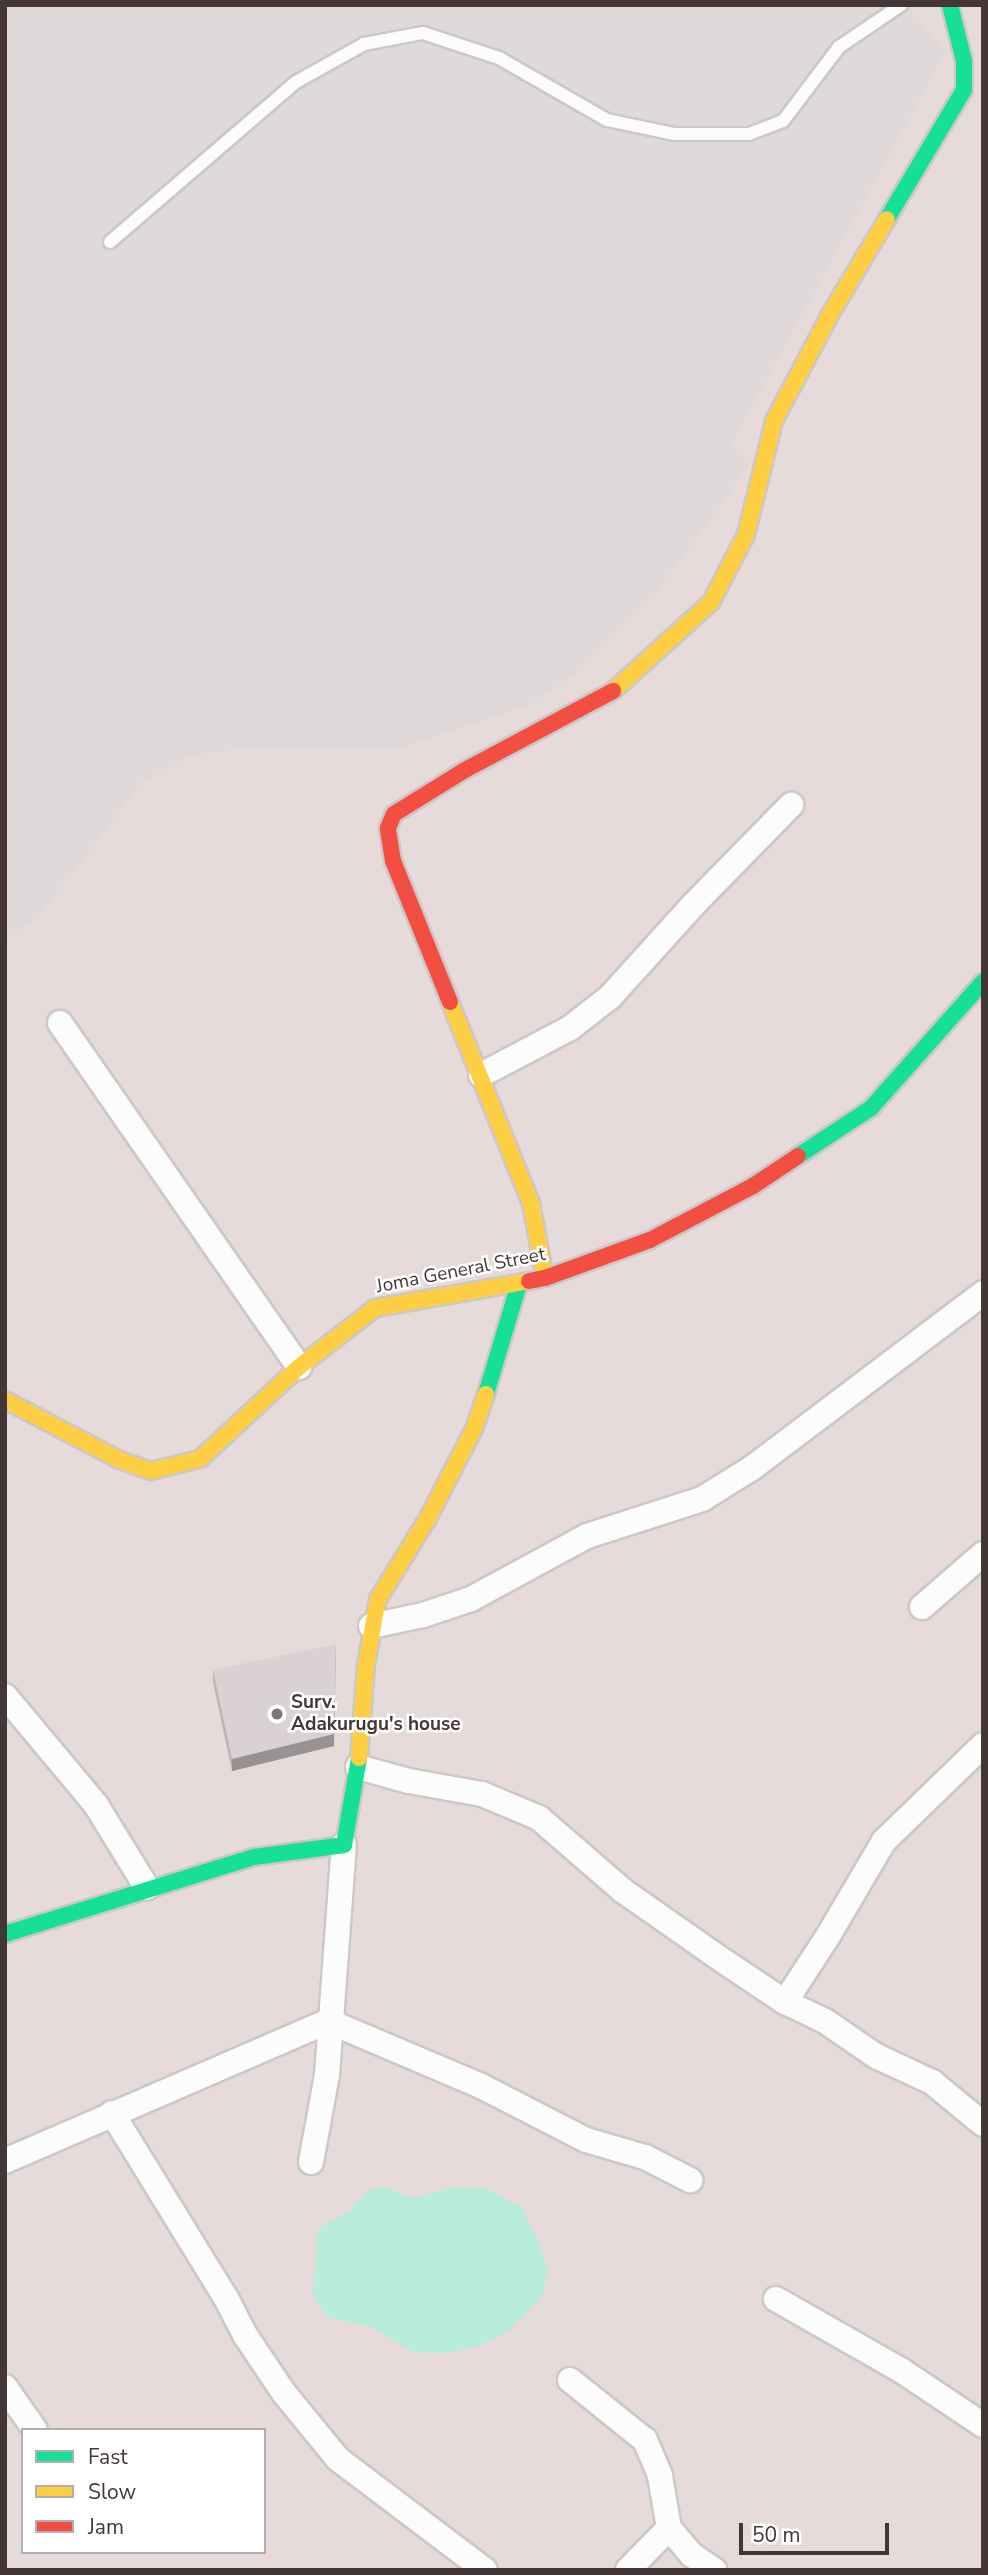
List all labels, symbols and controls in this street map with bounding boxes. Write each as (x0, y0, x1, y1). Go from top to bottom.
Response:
street label: Joma General Street (374, 1243, 548, 1299)
place label: Surv. Adakurugu's house (291, 1692, 461, 1736)
marker: Surv. Adakurugu's house (269, 1706, 285, 1722)
legend (21, 2428, 266, 2554)
text: Fast (88, 2443, 128, 2471)
text: Slow (88, 2478, 136, 2506)
scale bar (743, 2508, 894, 2552)
text: Jam (88, 2513, 124, 2541)
text: 50 m (752, 2521, 801, 2549)

